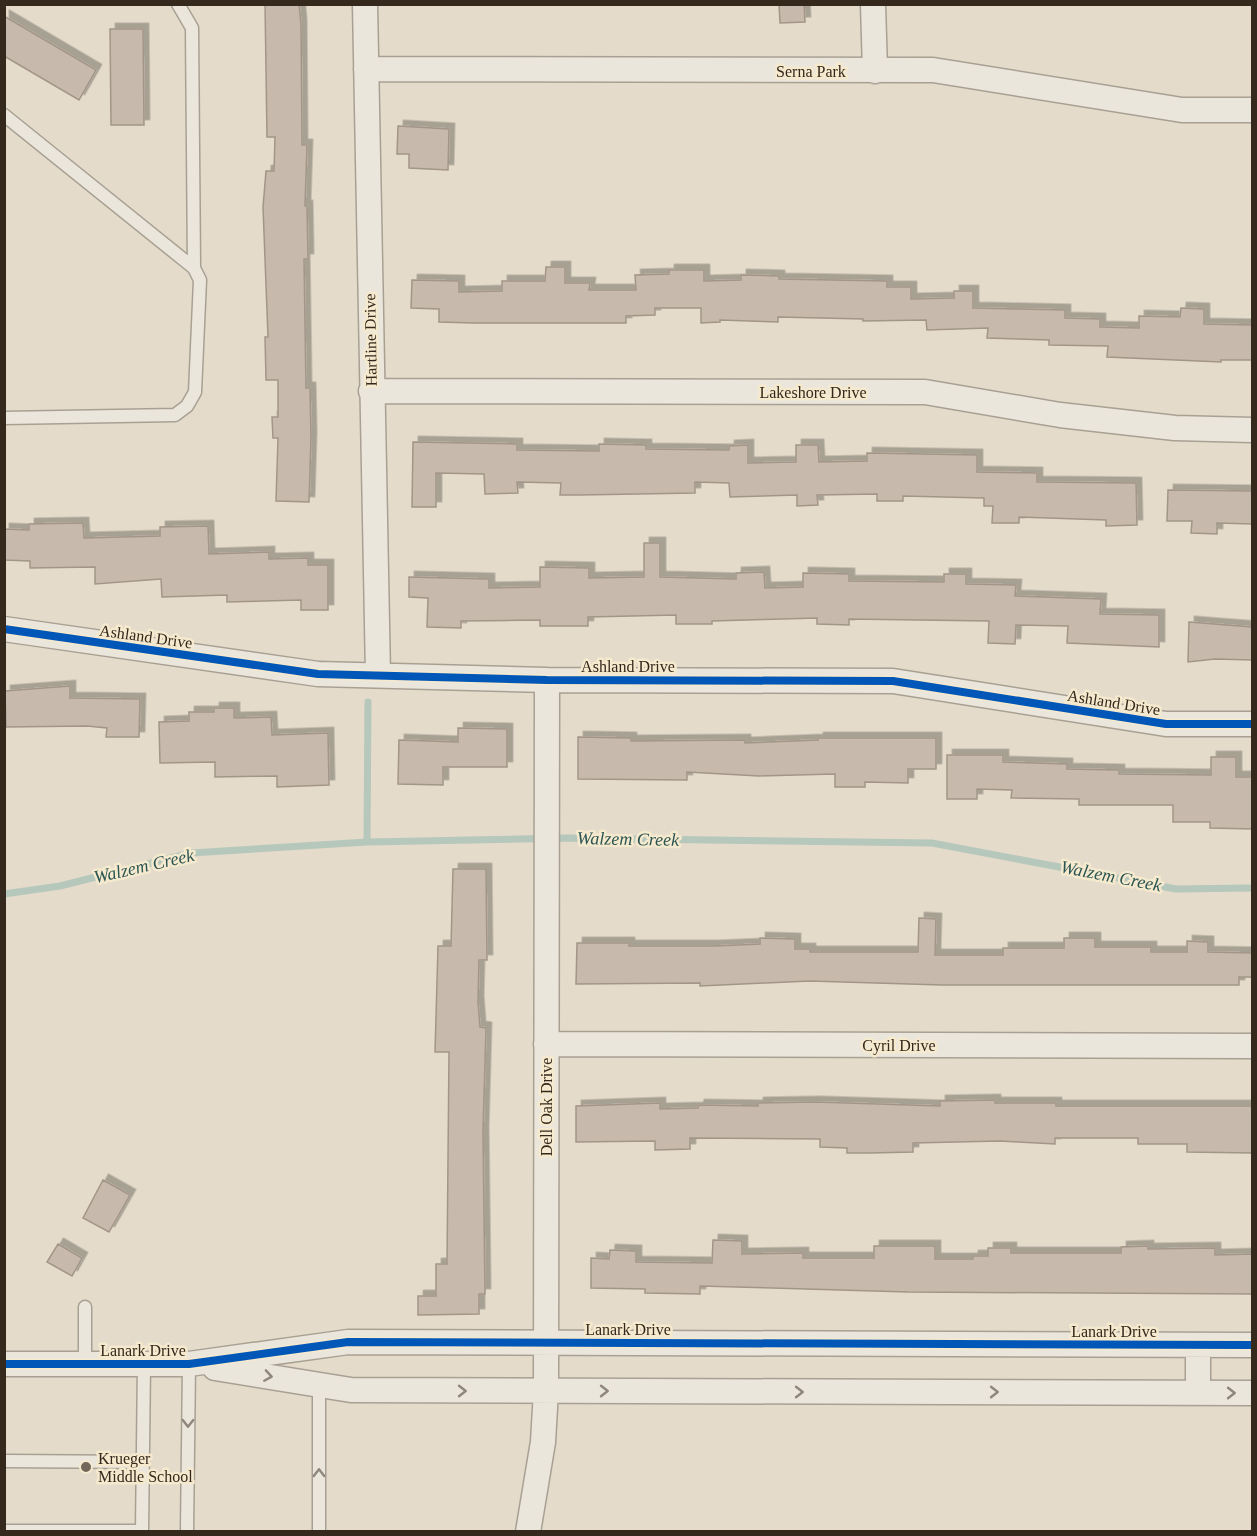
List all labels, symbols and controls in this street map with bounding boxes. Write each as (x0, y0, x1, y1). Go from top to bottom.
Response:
street label: Serna Park (776, 63, 846, 80)
street label: Hartline Drive (361, 293, 380, 387)
street label: Lakeshore Drive (759, 384, 867, 401)
street label: Ashland Drive (98, 622, 194, 651)
street label: Ashland Drive (581, 658, 675, 675)
street label: Ashland Drive (1066, 687, 1162, 718)
water label: Walzem Creek (577, 828, 680, 850)
water label: Walzem Creek (92, 845, 197, 887)
water label: Walzem Creek (1059, 856, 1164, 896)
street label: Cyril Drive (862, 1037, 936, 1055)
street label: Dell Oak Drive (538, 1058, 555, 1156)
street label: Lanark Drive (585, 1321, 671, 1338)
street label: Lanark Drive (1071, 1323, 1157, 1340)
street label: Lanark Drive (100, 1342, 186, 1359)
one-way arrow (263, 1370, 272, 1382)
one-way arrow (457, 1385, 466, 1397)
one-way arrow (600, 1385, 609, 1397)
one-way arrow (795, 1386, 804, 1398)
one-way arrow (990, 1386, 999, 1398)
one-way arrow (1227, 1387, 1236, 1399)
one-way arrow (182, 1418, 195, 1427)
place label: Krueger Middle School (98, 1450, 193, 1485)
marker: Krueger Middle School (79, 1460, 93, 1474)
one-way arrow (313, 1469, 325, 1478)

